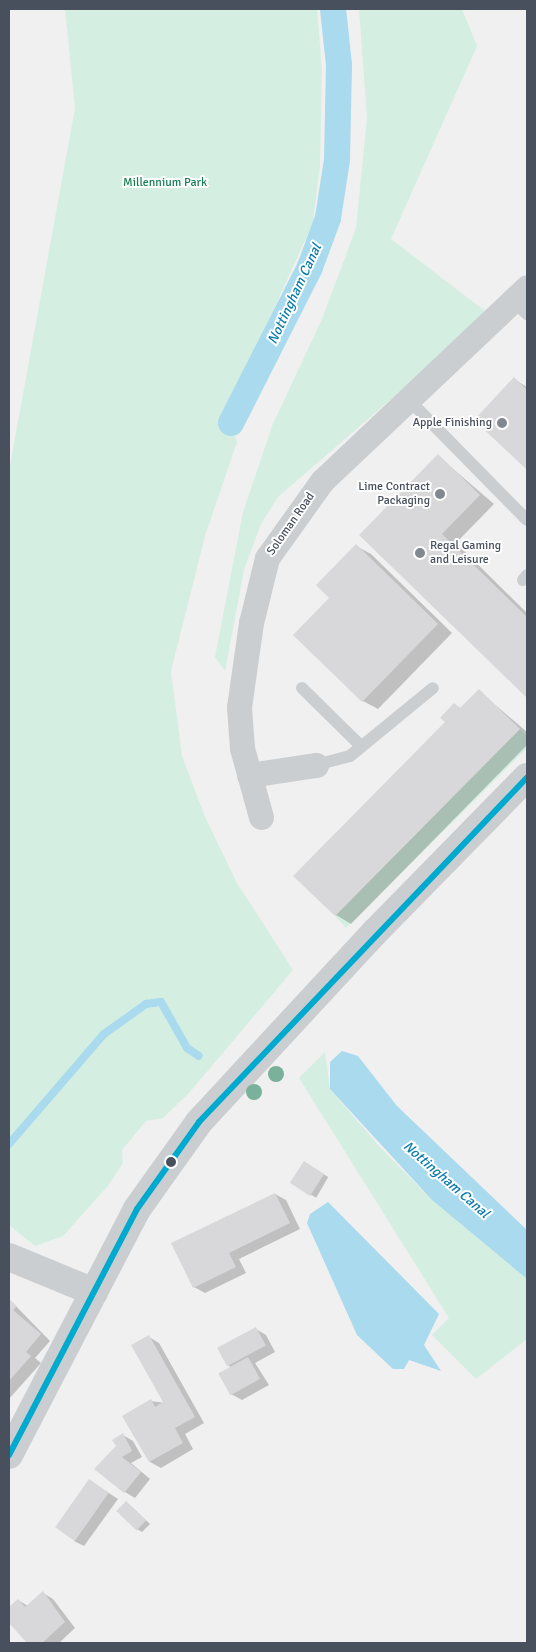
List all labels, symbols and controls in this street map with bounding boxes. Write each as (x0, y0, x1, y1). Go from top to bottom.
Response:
park label: Millennium Park (123, 176, 207, 190)
water label: Nottingham Canal (264, 241, 326, 347)
place label: Apple Finishing (413, 416, 492, 430)
marker: Apple Finishing (496, 417, 508, 429)
place label: Lime Contract Packaging (358, 480, 430, 508)
marker: Lime Contract Packaging (434, 488, 446, 500)
street label: Soloman Road (264, 490, 318, 558)
place label: Regal Gaming and Leisure (430, 539, 501, 567)
marker: Regal Gaming and Leisure (414, 547, 426, 559)
water label: Nottingham Canal (399, 1138, 493, 1222)
unlabelled marker (166, 1157, 176, 1167)

